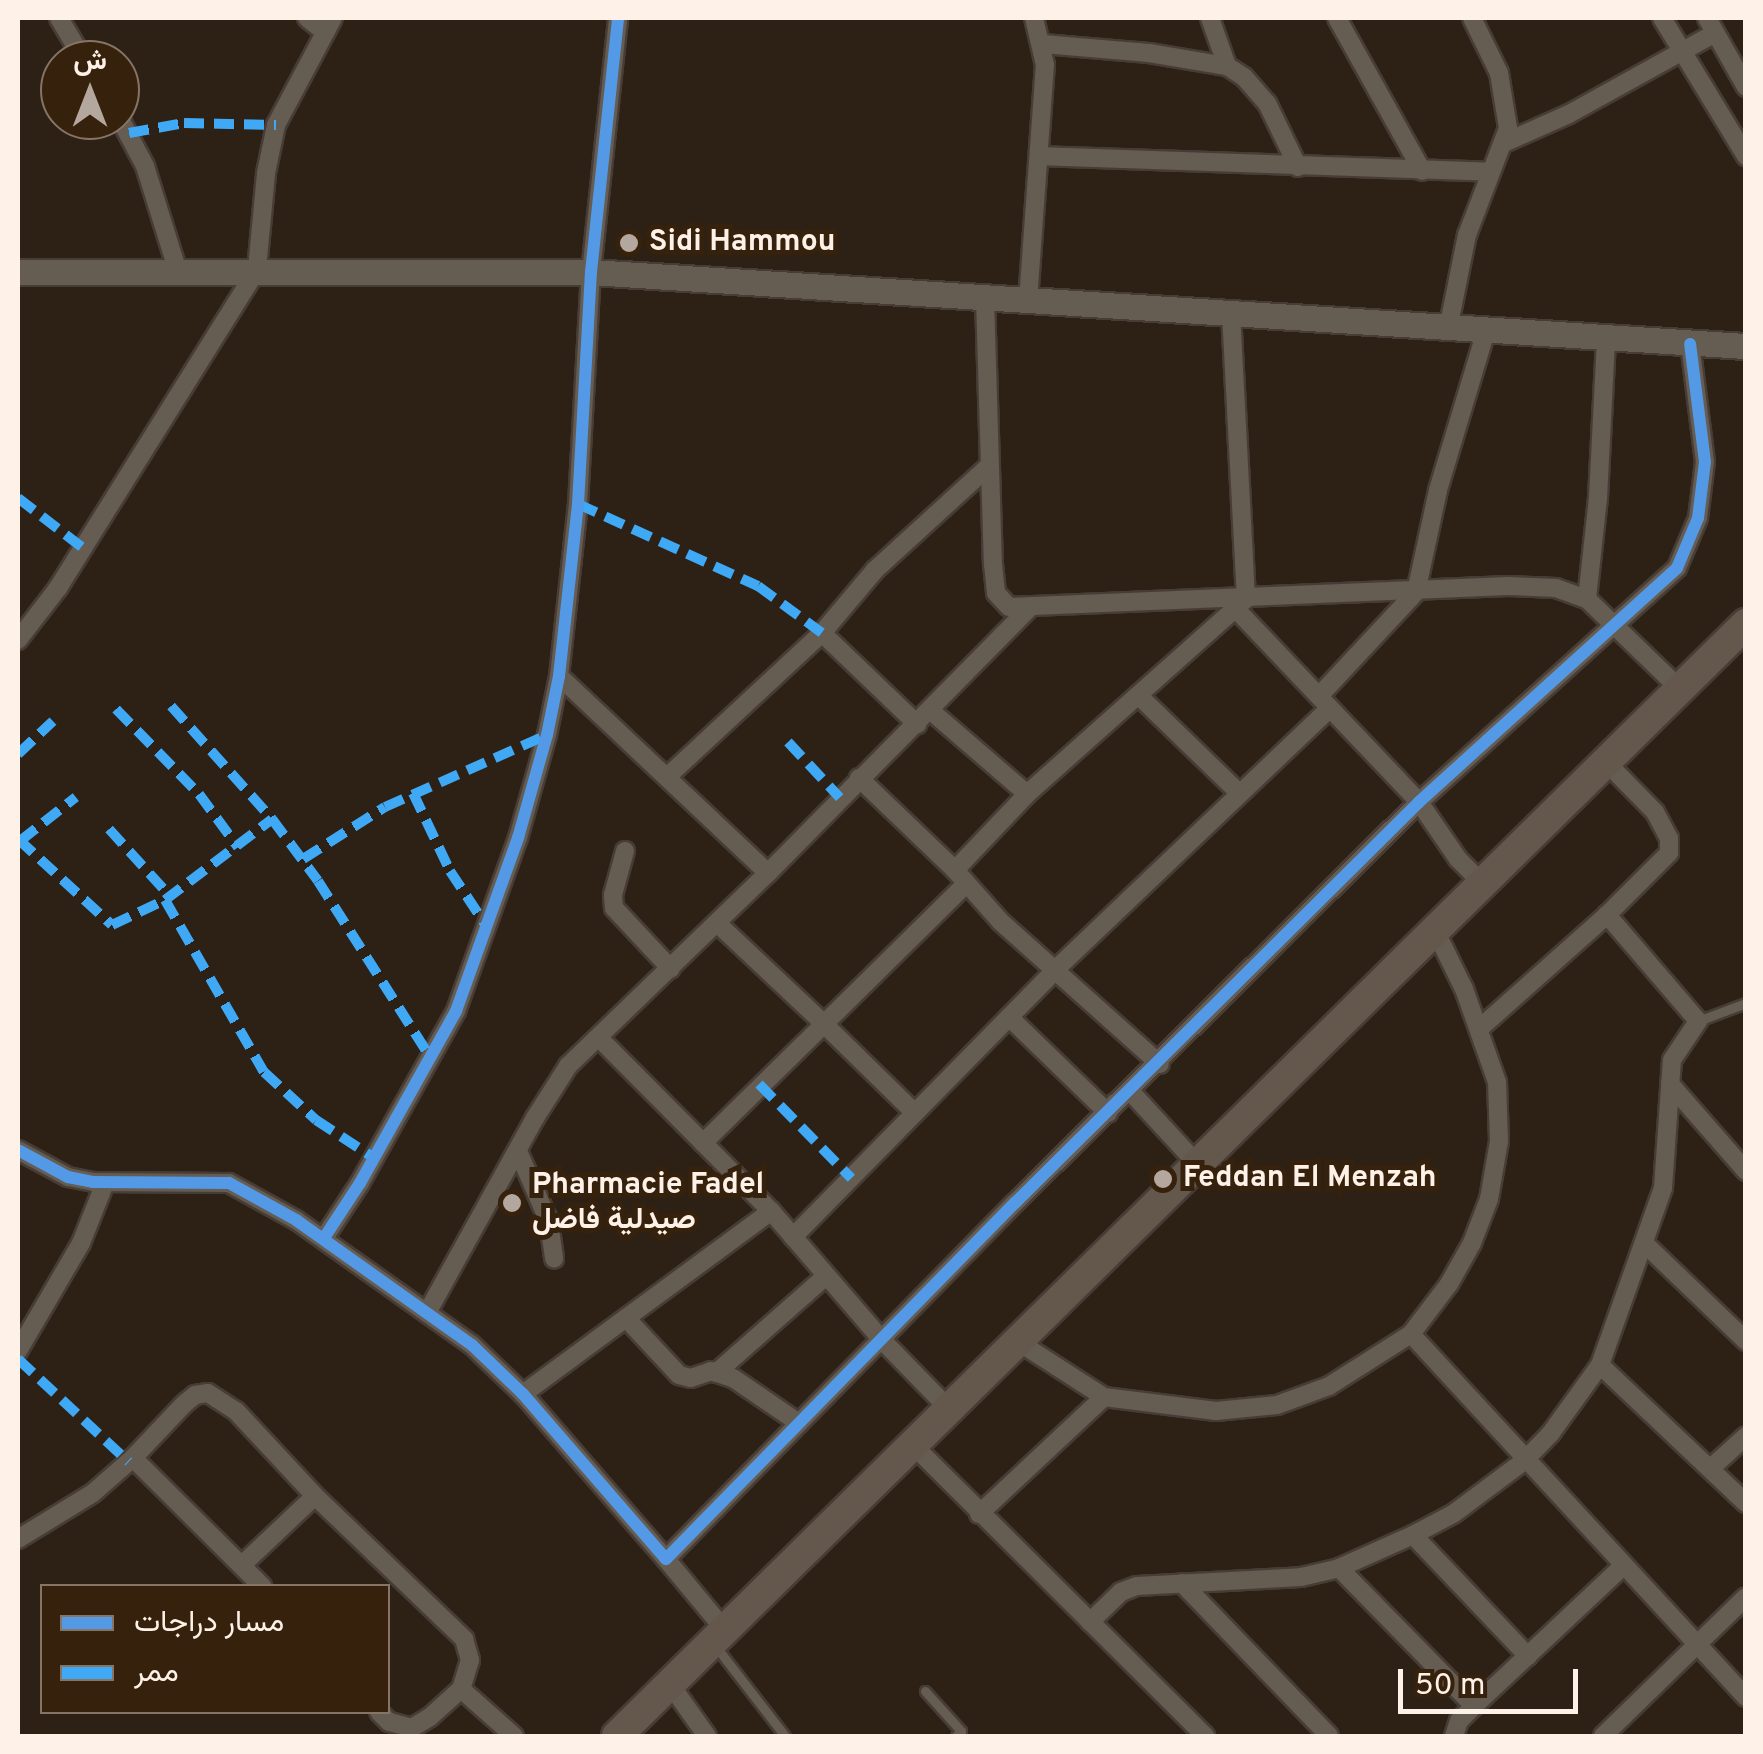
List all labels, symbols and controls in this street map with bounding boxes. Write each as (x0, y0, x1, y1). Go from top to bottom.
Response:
north arrow (40, 40, 140, 140)
text: ش (73, 44, 107, 80)
place label: Sidi Hammou (649, 225, 835, 261)
marker: Sidi Hammou (618, 232, 640, 254)
place label: Feddan El Menzah (1183, 1161, 1437, 1197)
place label: Pharmacie Fadel صيدلية فاضل (532, 1168, 764, 1238)
marker: Feddan El Menzah (1152, 1168, 1174, 1190)
marker: Pharmacie Fadel صيدلية فاضل (501, 1192, 523, 1214)
legend (40, 1584, 390, 1714)
text: مسار دراجات (134, 1605, 284, 1642)
scale bar (1403, 1649, 1583, 1711)
text: ممر (134, 1655, 179, 1692)
text: 50 m (1415, 1668, 1485, 1705)

